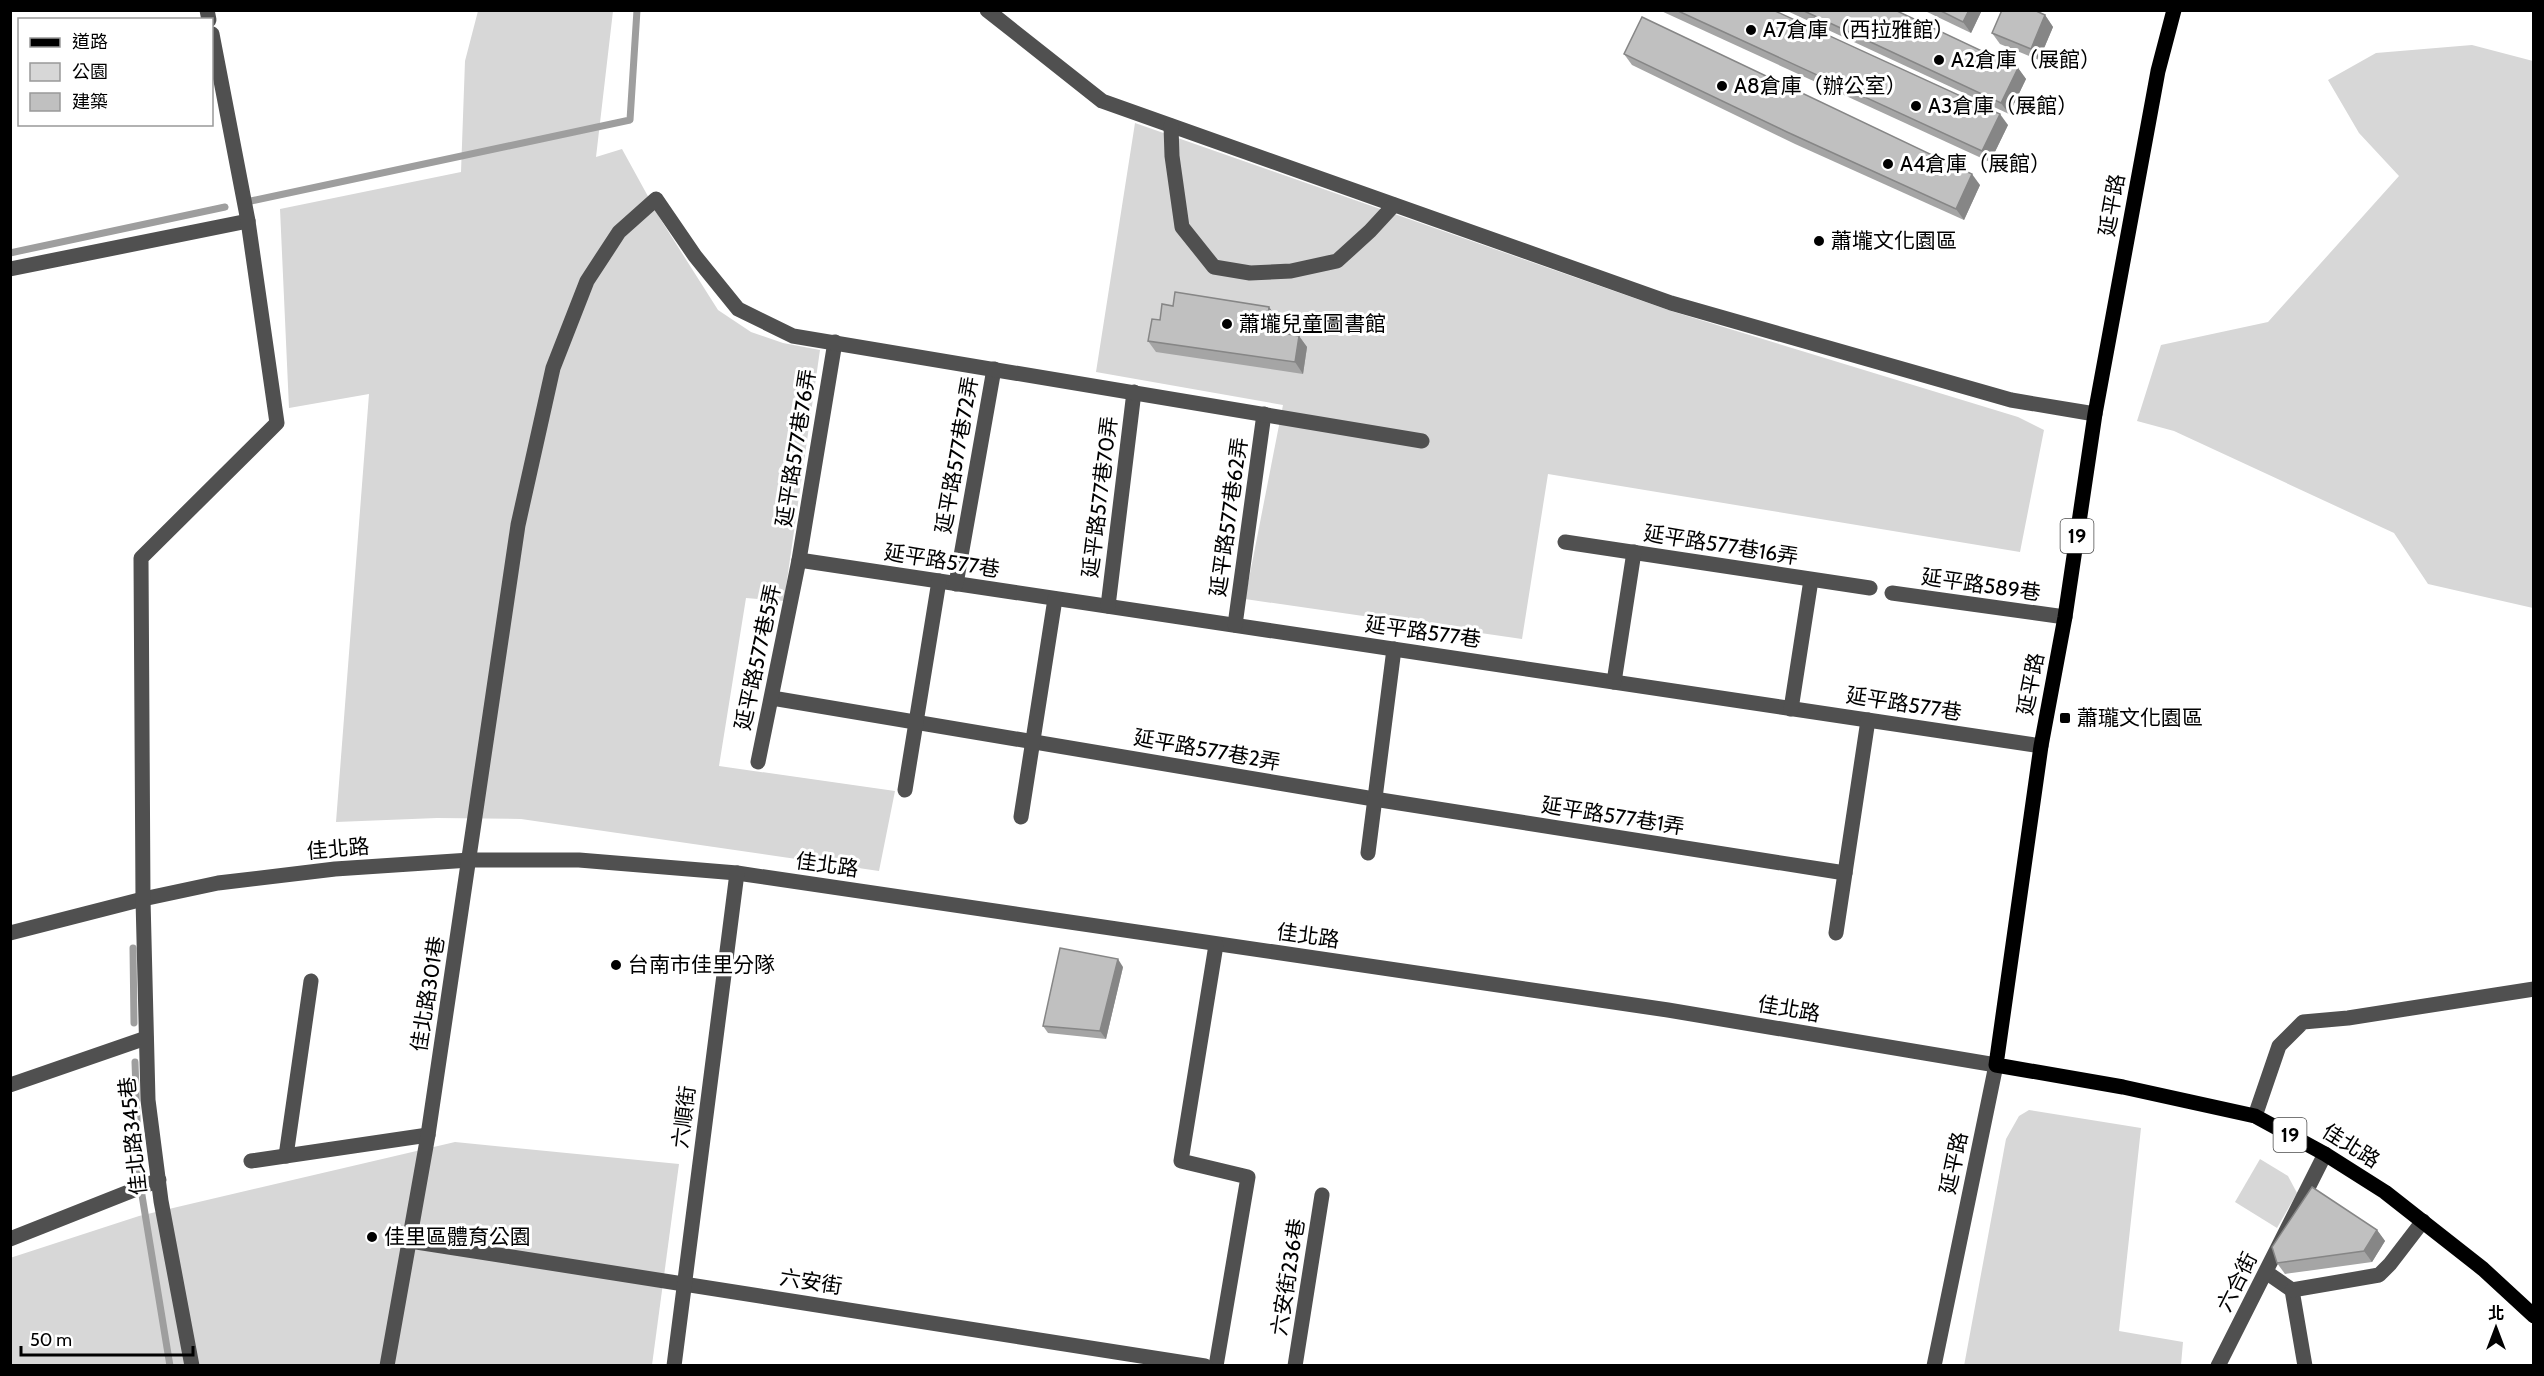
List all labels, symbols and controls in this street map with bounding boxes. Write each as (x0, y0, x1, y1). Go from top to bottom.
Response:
place label: A7倉庫（西拉雅館） (1763, 17, 1955, 42)
legend (18, 18, 213, 126)
marker: A7倉庫（西拉雅館） (1744, 23, 1758, 37)
text: 道路 (72, 31, 108, 53)
place label: A2倉庫（展館） (1951, 47, 2101, 72)
marker: A2倉庫（展館） (1932, 53, 1946, 67)
text: 公園 (72, 61, 108, 83)
place label: A8倉庫（辦公室） (1734, 73, 1907, 98)
marker: A8倉庫（辦公室） (1715, 79, 1729, 93)
text: 建築 (72, 91, 108, 113)
place label: A3倉庫（展館） (1928, 93, 2078, 118)
marker: A3倉庫（展館） (1909, 99, 1923, 113)
place label: A4倉庫（展館） (1900, 151, 2051, 176)
marker: A4倉庫（展館） (1881, 157, 1895, 171)
street label: 延平路 (2094, 172, 2129, 238)
place label: 蕭壠文化園區 (1831, 228, 1957, 253)
marker: 蕭壠文化園區 (1812, 234, 1826, 248)
place label: 蕭壠兒童圖書館 (1239, 311, 1386, 336)
marker: 蕭壠兒童圖書館 (1220, 317, 1234, 331)
street label: 延平路577巷76弄 (771, 367, 820, 529)
street label: 延平路577巷72弄 (930, 374, 983, 535)
street label: 延平路577巷70弄 (1077, 415, 1122, 579)
street label: 延平路577巷62弄 (1205, 436, 1252, 598)
road number: 19 (2060, 519, 2094, 553)
street label: 延平路577巷16弄 (1642, 520, 1800, 569)
street label: 延平路577巷 (883, 539, 1002, 582)
street label: 延平路589巷 (1920, 564, 2042, 605)
street label: 延平路577巷5弄 (730, 581, 785, 732)
street label: 延平路577巷 (1364, 611, 1482, 652)
street label: 延平路 (2012, 651, 2049, 717)
street label: 延平路577巷 (1845, 682, 1964, 725)
place label: 蕭瓏文化園區 (2077, 705, 2203, 730)
marker: 蕭瓏文化園區 (2058, 711, 2072, 725)
street label: 延平路577巷2弄 (1132, 724, 1282, 775)
street label: 延平路577巷1弄 (1540, 792, 1686, 839)
street label: 佳北路 (305, 833, 370, 864)
street label: 佳北路 (794, 848, 860, 881)
street label: 佳北路 (1275, 919, 1341, 952)
street label: 佳北路301巷 (406, 934, 449, 1054)
place label: 台南市佳里分隊 (628, 952, 775, 977)
marker: 台南市佳里分隊 (609, 958, 623, 972)
street label: 佳北路 (1756, 991, 1822, 1026)
street label: 佳北路345巷 (114, 1076, 151, 1196)
street label: 六順街 (667, 1084, 700, 1150)
road number: 19 (2274, 1118, 2306, 1152)
street label: 佳北路 (2318, 1118, 2385, 1173)
street label: 延平路 (1935, 1129, 1972, 1196)
street label: 六安街236巷 (1266, 1217, 1309, 1337)
place label: 佳里區體育公園 (384, 1224, 531, 1249)
marker: 佳里區體育公園 (365, 1230, 379, 1244)
street label: 六合街 (2211, 1248, 2262, 1316)
street label: 六安街 (778, 1264, 844, 1299)
north arrow (2466, 1298, 2526, 1358)
text: 北 (2488, 1304, 2504, 1323)
scale bar (21, 1319, 194, 1357)
text: 50 m (30, 1329, 72, 1351)

